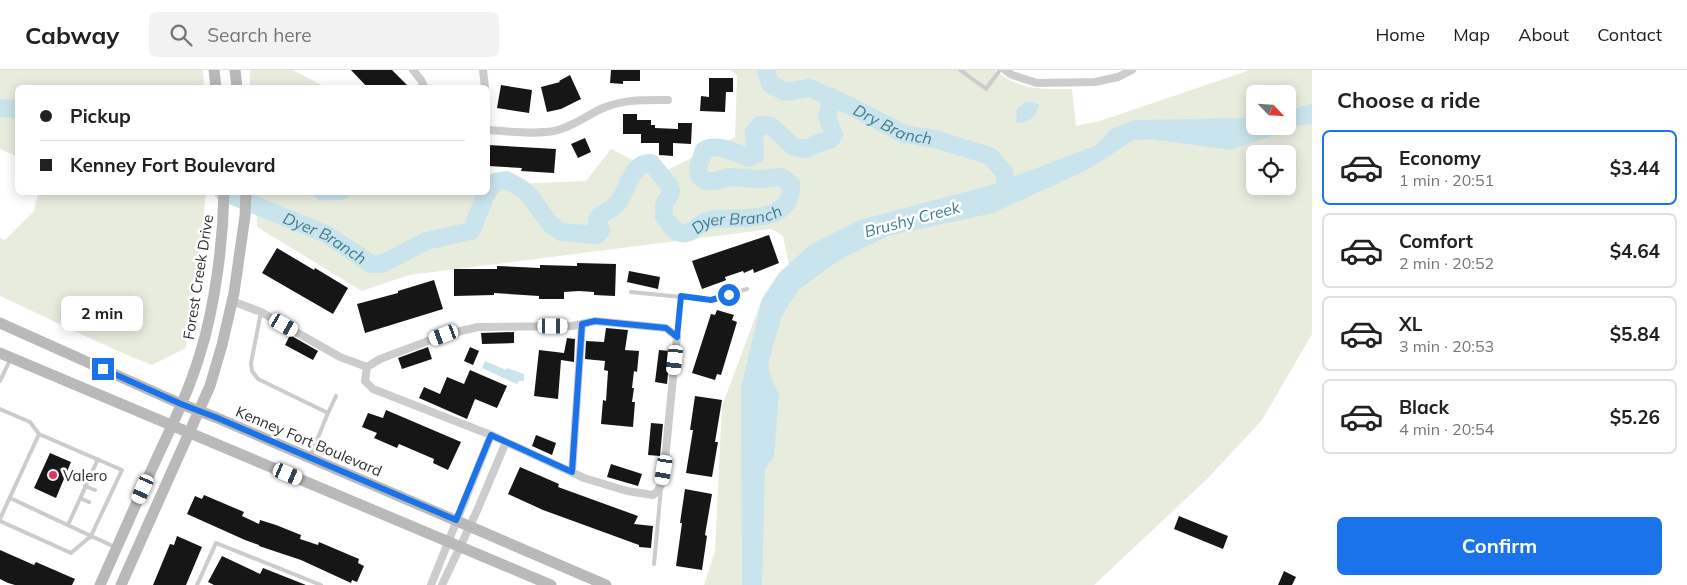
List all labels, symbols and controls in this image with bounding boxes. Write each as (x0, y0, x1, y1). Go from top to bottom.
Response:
search box (149, 12, 499, 57)
text: Cabway (25, 20, 119, 50)
icon: search (167, 21, 195, 49)
text: Search here (207, 23, 312, 47)
text: Home (1375, 23, 1425, 46)
text: Map (1453, 23, 1490, 46)
text: About (1518, 23, 1569, 46)
text: Contact (1597, 23, 1662, 46)
north arrow (1246, 85, 1296, 135)
map controls (1246, 85, 1296, 195)
text: Choose a ride (1337, 86, 1480, 114)
water label: Dry Branch (850, 100, 934, 148)
text: Pickup (70, 104, 131, 128)
button: locate (1246, 145, 1296, 195)
icon: car (1339, 145, 1384, 190)
text: Economy (1399, 146, 1481, 170)
text: Kenney Fort Boulevard (70, 153, 276, 177)
text: $3.44 (1610, 156, 1660, 180)
text: 1 min · 20:51 (1399, 170, 1494, 190)
water label: Brushy Creek (862, 196, 963, 241)
water label: Dyer Branch (687, 201, 785, 238)
water label: Dyer Branch (280, 208, 370, 268)
street label: Forest Creek Drive (179, 213, 217, 341)
icon: car (1339, 228, 1384, 273)
text: Comfort (1399, 229, 1473, 253)
text: $4.64 (1610, 239, 1660, 263)
text: 2 min · 20:52 (1399, 253, 1494, 273)
route start (718, 284, 740, 306)
callout: 2 min (62, 296, 144, 332)
text: 2 min (81, 303, 123, 323)
car (267, 311, 300, 339)
icon: car (1339, 311, 1384, 356)
text: XL (1399, 312, 1422, 336)
car (538, 319, 568, 334)
text: $5.84 (1610, 322, 1660, 346)
car (427, 323, 460, 347)
text: 3 min · 20:53 (1399, 336, 1494, 356)
car (665, 344, 684, 376)
route end (92, 358, 114, 380)
icon: car (1339, 394, 1384, 439)
text: Black (1399, 395, 1449, 419)
street label: Kenney Fort Boulevard (233, 402, 385, 480)
text: $5.26 (1610, 405, 1660, 429)
text: 4 min · 20:54 (1399, 419, 1494, 439)
car (654, 454, 673, 486)
car (271, 461, 304, 487)
place label: Valero (63, 466, 107, 485)
marker: Valero (47, 469, 59, 481)
car (130, 472, 155, 506)
button: Confirm (1337, 517, 1662, 575)

